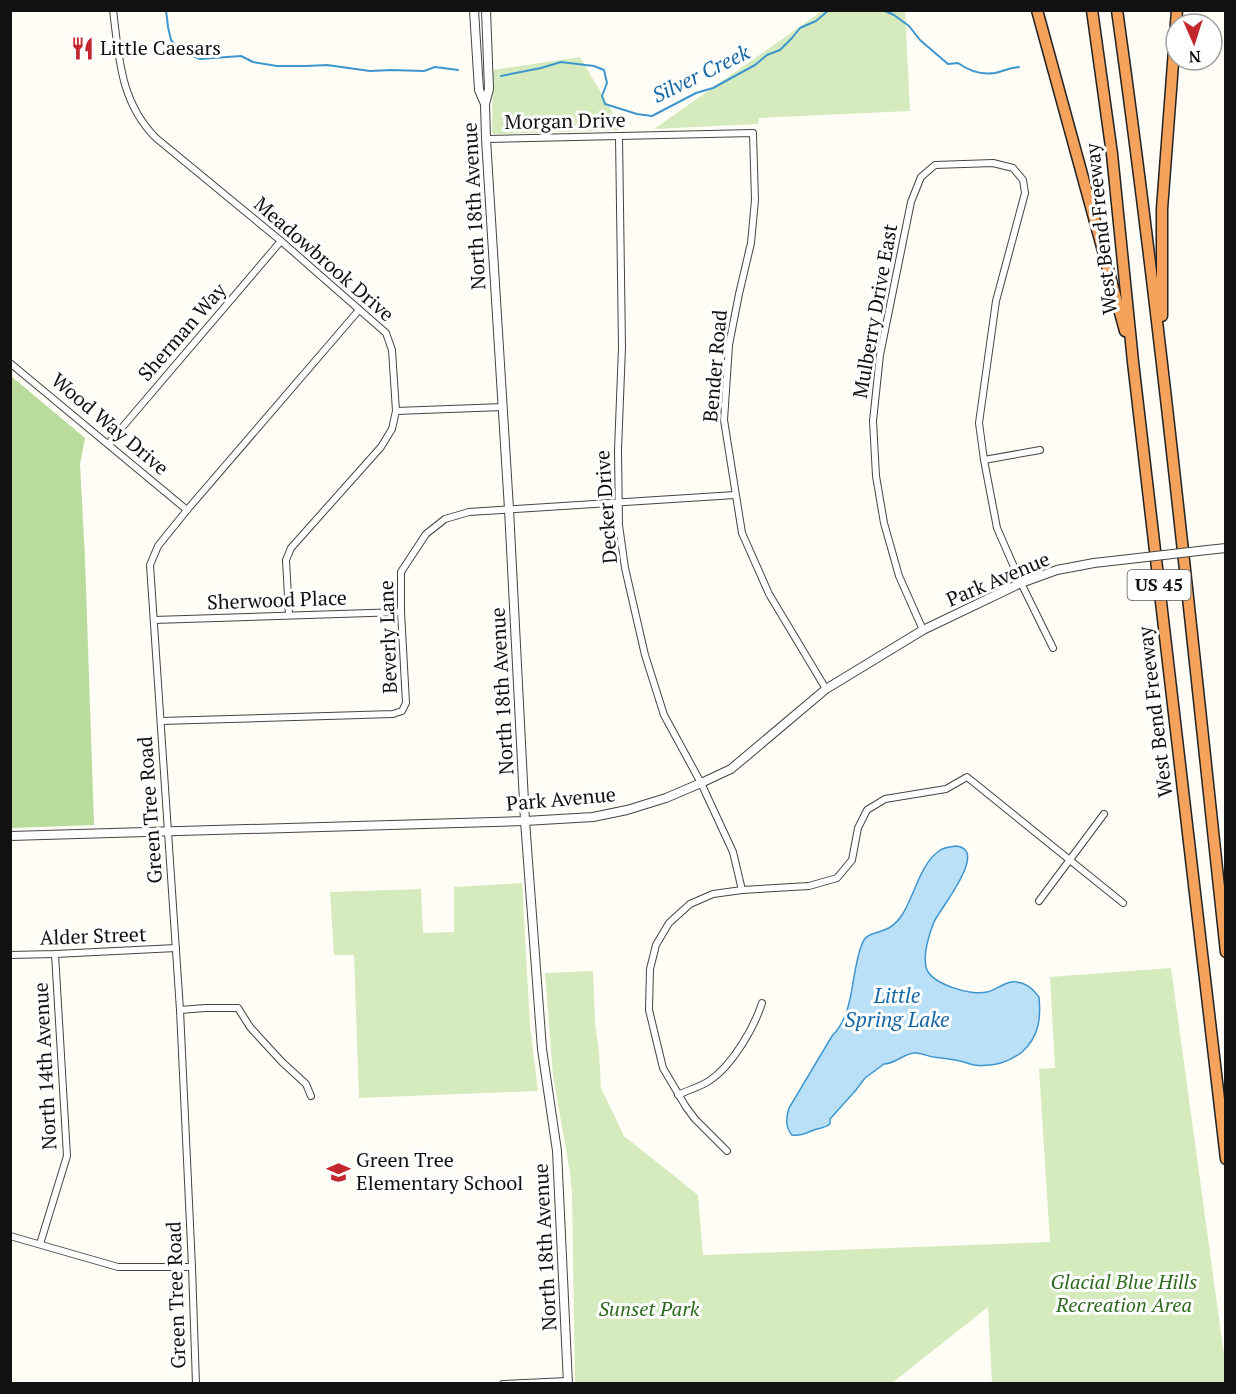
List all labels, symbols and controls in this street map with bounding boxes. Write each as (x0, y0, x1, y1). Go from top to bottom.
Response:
north arrow (1164, 12, 1224, 72)
place label: Little Caesars (100, 34, 221, 61)
restaurant icon: Little Caesars (69, 35, 95, 61)
water label: Silver Creek (647, 37, 755, 109)
text: N (1188, 46, 1201, 68)
street label: Morgan Drive (504, 106, 626, 135)
street label: North 18th Avenue (456, 122, 491, 291)
street label: West Bend Freeway (1078, 141, 1123, 316)
street label: Meadowbrook Drive (248, 190, 400, 327)
street label: Mulberry Drive East (846, 221, 903, 400)
street label: Sherman Way (131, 276, 232, 387)
street label: Bender Road (696, 309, 733, 423)
street label: Wood Way Drive (46, 366, 175, 481)
street label: Decker Drive (588, 449, 623, 565)
street label: Park Avenue (942, 545, 1054, 612)
road number: US 45 (1128, 570, 1190, 600)
street label: Beverly Lane (372, 580, 403, 694)
street label: Sherwood Place (207, 584, 347, 615)
street label: North 18th Avenue (484, 607, 519, 776)
street label: West Bend Freeway (1131, 624, 1178, 799)
street label: Green Tree Road (131, 736, 168, 884)
street label: Park Avenue (505, 780, 617, 817)
street label: Alder Street (39, 920, 147, 951)
water label: Little Spring Lake (844, 981, 950, 1033)
street label: North 14th Avenue (27, 982, 62, 1151)
place label: Green Tree Elementary School (356, 1146, 523, 1196)
school or university icon: Green Tree Elementary School (325, 1159, 351, 1185)
street label: North 18th Avenue (527, 1163, 562, 1332)
street label: Green Tree Road (159, 1221, 192, 1369)
park label: Glacial Blue Hills Recreation Area (1051, 1268, 1197, 1318)
park label: Sunset Park (599, 1295, 700, 1322)

